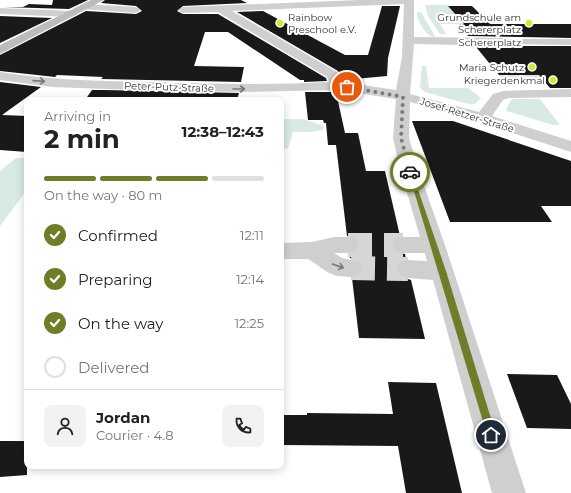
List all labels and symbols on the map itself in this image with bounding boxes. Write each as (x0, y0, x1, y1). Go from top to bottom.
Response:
place label: Rainbow Preschool e.V. (288, 11, 356, 36)
place label: Grundschule am Schererplatz (437, 11, 521, 36)
marker: Rainbow Preschool e.V. (275, 18, 285, 28)
marker: Grundschule am Schererplatz (524, 18, 534, 28)
street label: Schererplatz (459, 36, 521, 49)
place label: Maria Schutz (459, 61, 524, 74)
marker: Maria Schutz (527, 62, 537, 72)
pin (330, 70, 364, 104)
place label: Kriegerdenkmal (464, 74, 545, 87)
marker: Kriegerdenkmal (548, 75, 558, 85)
one-way arrow (32, 77, 45, 84)
street label: Peter-Putz-Straße (124, 79, 214, 95)
one-way arrow (232, 85, 245, 93)
street label: Josef-Retzer-Straße (417, 94, 516, 135)
courier (390, 152, 430, 192)
one-way arrow (331, 262, 343, 270)
pin (474, 418, 508, 452)

